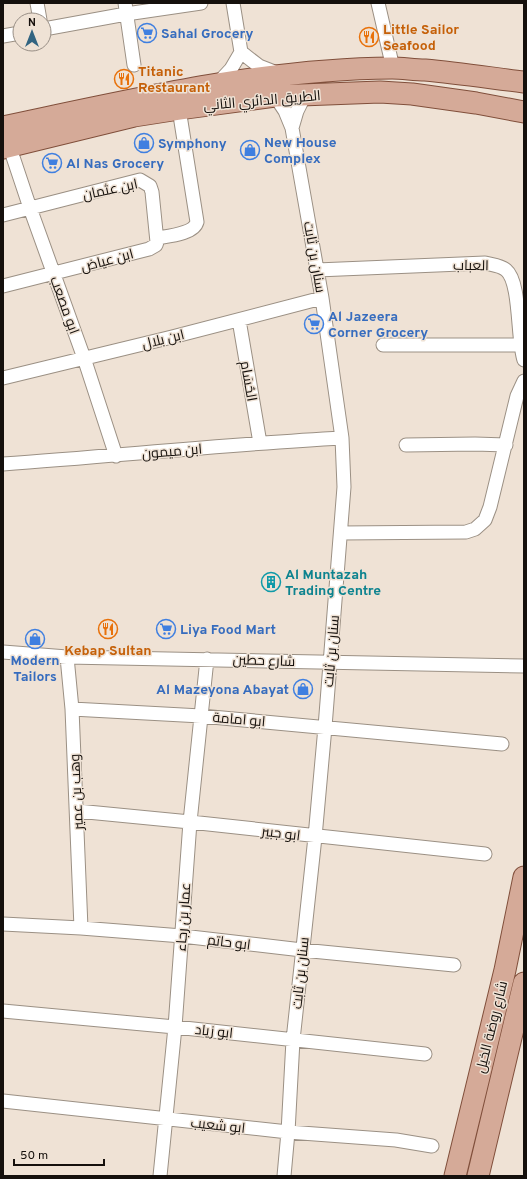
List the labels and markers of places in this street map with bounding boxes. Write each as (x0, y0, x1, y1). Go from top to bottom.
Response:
supermarket icon: Sahal Grocery (136, 22, 158, 44)
place label: Little Sailor Seafood (383, 22, 459, 55)
place label: Sahal Grocery (161, 26, 253, 43)
restaurant icon: Little Sailor Seafood (358, 26, 380, 48)
place label: Titanic Restaurant (138, 64, 210, 97)
restaurant icon: Titanic Restaurant (113, 68, 135, 90)
shop icon: Symphony (133, 132, 155, 154)
place label: New House Complex (264, 135, 337, 168)
place label: Symphony (158, 136, 227, 153)
shop icon: New House Complex (239, 139, 261, 161)
supermarket icon: Al Nas Grocery (41, 152, 63, 174)
place label: Al Nas Grocery (66, 156, 164, 173)
place label: Al Jazeera Corner Grocery (328, 309, 428, 342)
supermarket icon: Al Jazeera Corner Grocery (303, 313, 325, 335)
place label: Al Muntazah Trading Centre (285, 567, 381, 600)
building icon: Al Muntazah Trading Centre (260, 571, 282, 593)
restaurant icon: Kebap Sultan (97, 618, 119, 640)
supermarket icon: Liya Food Mart (155, 618, 177, 640)
place label: Liya Food Mart (180, 622, 276, 639)
shop icon: Modern Tailors (24, 628, 46, 650)
place label: Kebap Sultan (64, 643, 152, 660)
place label: Modern Tailors (10, 653, 60, 686)
shop icon: Al Mazeyona Abayat (292, 678, 314, 700)
place label: Al Mazeyona Abayat (156, 682, 289, 699)

